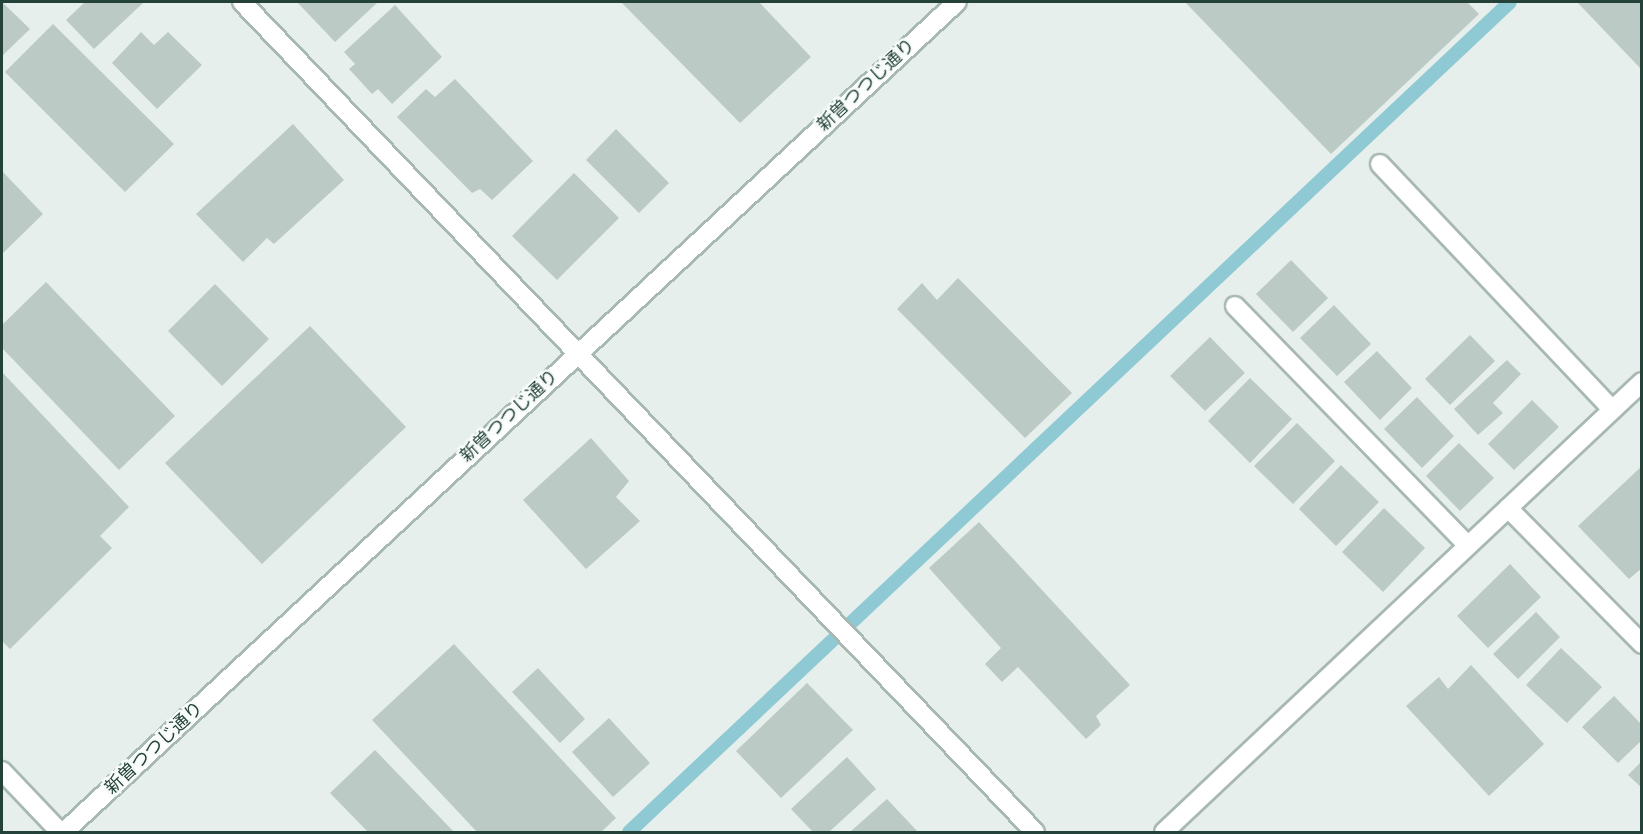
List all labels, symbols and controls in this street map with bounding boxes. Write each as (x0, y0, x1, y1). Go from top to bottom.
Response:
street label: 新曽つつじ通り (813, 34, 919, 136)
street label: 新曽つつじ通り (456, 365, 562, 467)
street label: 新曽つつじ通り (101, 697, 207, 799)

